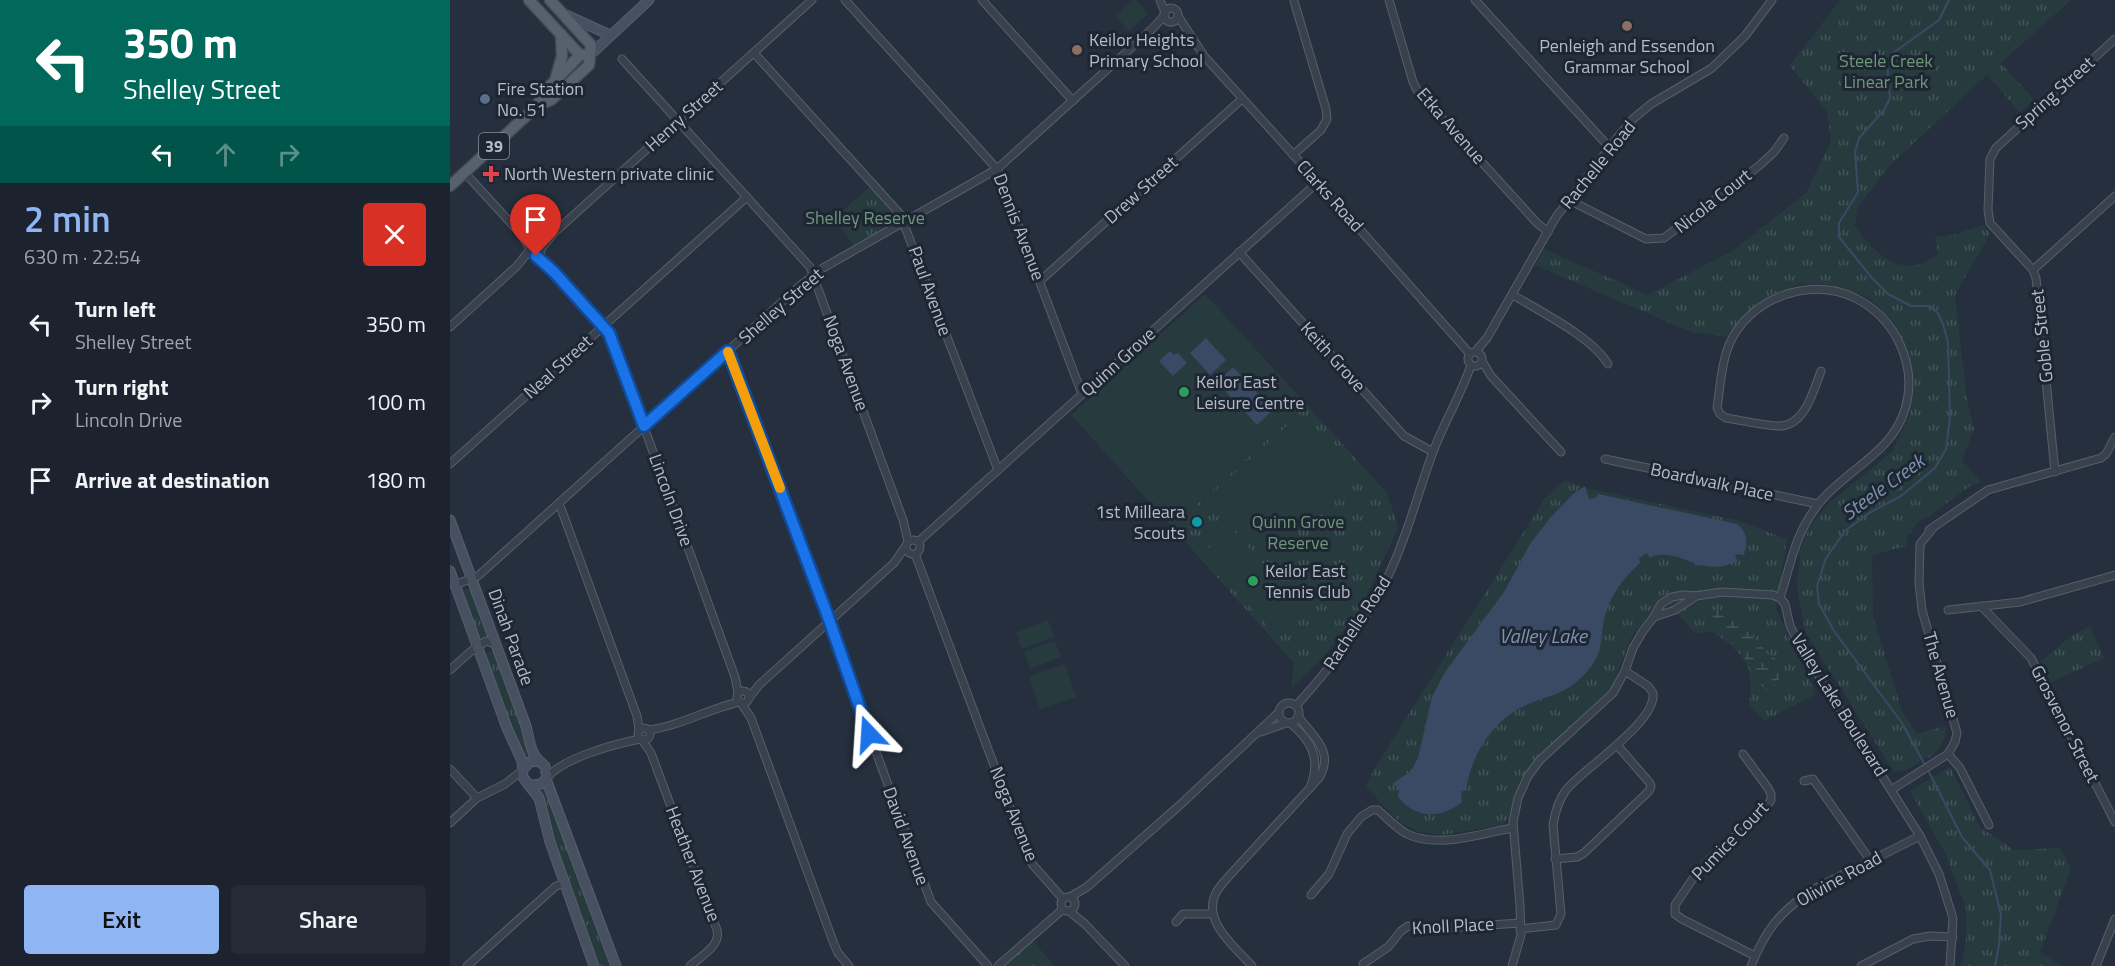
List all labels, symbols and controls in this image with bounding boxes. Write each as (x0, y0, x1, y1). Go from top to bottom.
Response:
text: 350 m (123, 10, 238, 74)
marker: Penleigh and Essendon Grammar School (1620, 19, 1634, 33)
icon: left (24, 24, 102, 102)
place label: Keilor Heights Primary School (1089, 26, 1203, 74)
place label: Penleigh and Essendon Grammar School (1539, 32, 1715, 80)
marker: Keilor Heights Primary School (1070, 43, 1084, 57)
park label: Steele Creek Linear Park (1839, 47, 1933, 95)
street label: Spring Street (2009, 49, 2101, 136)
text: Shelley Street (123, 68, 280, 109)
street label: Henry Street (639, 73, 729, 158)
place label: Fire Station No. 51 (497, 75, 584, 123)
street label: Etka Avenue (1410, 81, 1492, 170)
marker: Fire Station No. 51 (478, 92, 492, 106)
street label: Rachelle Road (1553, 115, 1642, 215)
road number: 39 (479, 133, 509, 159)
icon: left (146, 138, 179, 171)
icon: ahead (209, 138, 242, 171)
icon: right (272, 138, 305, 171)
street label: Drew Street (1098, 149, 1184, 230)
street label: Clarks Road (1291, 154, 1370, 238)
place label: North Western private clinic (504, 160, 714, 187)
street label: Nicola Court (1668, 161, 1758, 239)
marker: North Western private clinic (482, 165, 500, 183)
street label: Dennis Avenue (987, 169, 1052, 284)
text: 2 min (24, 191, 111, 246)
pin (510, 194, 561, 256)
button: close (363, 203, 426, 266)
icon: arrive (519, 203, 552, 236)
park label: Shelley Reserve (805, 204, 925, 231)
text: 630 m · 22:54 (24, 241, 141, 272)
street label: Paul Avenue (902, 242, 959, 339)
street label: Shelley Street (732, 261, 830, 350)
street label: Goble Street (2023, 287, 2060, 384)
text: Turn left (75, 292, 156, 326)
text: 350 m (366, 307, 426, 341)
icon: left (24, 308, 57, 341)
street label: Noga Avenue (817, 311, 876, 414)
street label: Keith Grove (1294, 315, 1373, 398)
street label: Quinn Grove (1074, 321, 1161, 403)
text: Shelley Street (75, 326, 191, 357)
street label: Neal Street (517, 328, 599, 405)
place label: Keilor East Leisure Centre (1196, 368, 1304, 416)
text: Turn right (75, 370, 169, 404)
text: 100 m (366, 385, 426, 419)
marker: Keilor East Leisure Centre (1177, 385, 1191, 399)
icon: right (24, 386, 57, 419)
text: Lincoln Drive (75, 404, 182, 435)
water label: Steele Creek (1835, 445, 1932, 527)
street label: Lincoln Drive (642, 450, 701, 550)
street label: Boardwalk Place (1648, 455, 1776, 508)
text: Arrive at destination (75, 463, 270, 497)
text: 180 m (366, 463, 426, 497)
icon: arrive (24, 464, 57, 497)
place label: 1st Milleara Scouts (1096, 498, 1185, 546)
park label: Quinn Grove Reserve (1252, 508, 1344, 556)
marker: 1st Milleara Scouts (1190, 515, 1204, 529)
place label: Keilor East Tennis Club (1265, 557, 1351, 605)
street label: Rachelle Road (1316, 570, 1397, 675)
marker: Keilor East Tennis Club (1246, 574, 1260, 588)
street label: Dinah Parade (481, 585, 541, 689)
water label: Valley Lake (1499, 620, 1589, 651)
street label: Valley Lake Boulevard (1784, 628, 1894, 782)
street label: The Avenue (1916, 629, 1967, 721)
street label: Grosvenor Street (2024, 661, 2107, 788)
position arrow (837, 702, 901, 766)
street label: Noga Avenue (983, 762, 1046, 865)
street label: David Avenue (876, 783, 937, 889)
street label: Pumice Court (1685, 794, 1775, 886)
street label: Heather Avenue (659, 802, 728, 925)
street label: Olivine Road (1791, 844, 1887, 913)
button: Exit (24, 885, 219, 954)
button: Share (231, 885, 426, 954)
street label: Knoll Place (1411, 910, 1495, 941)

